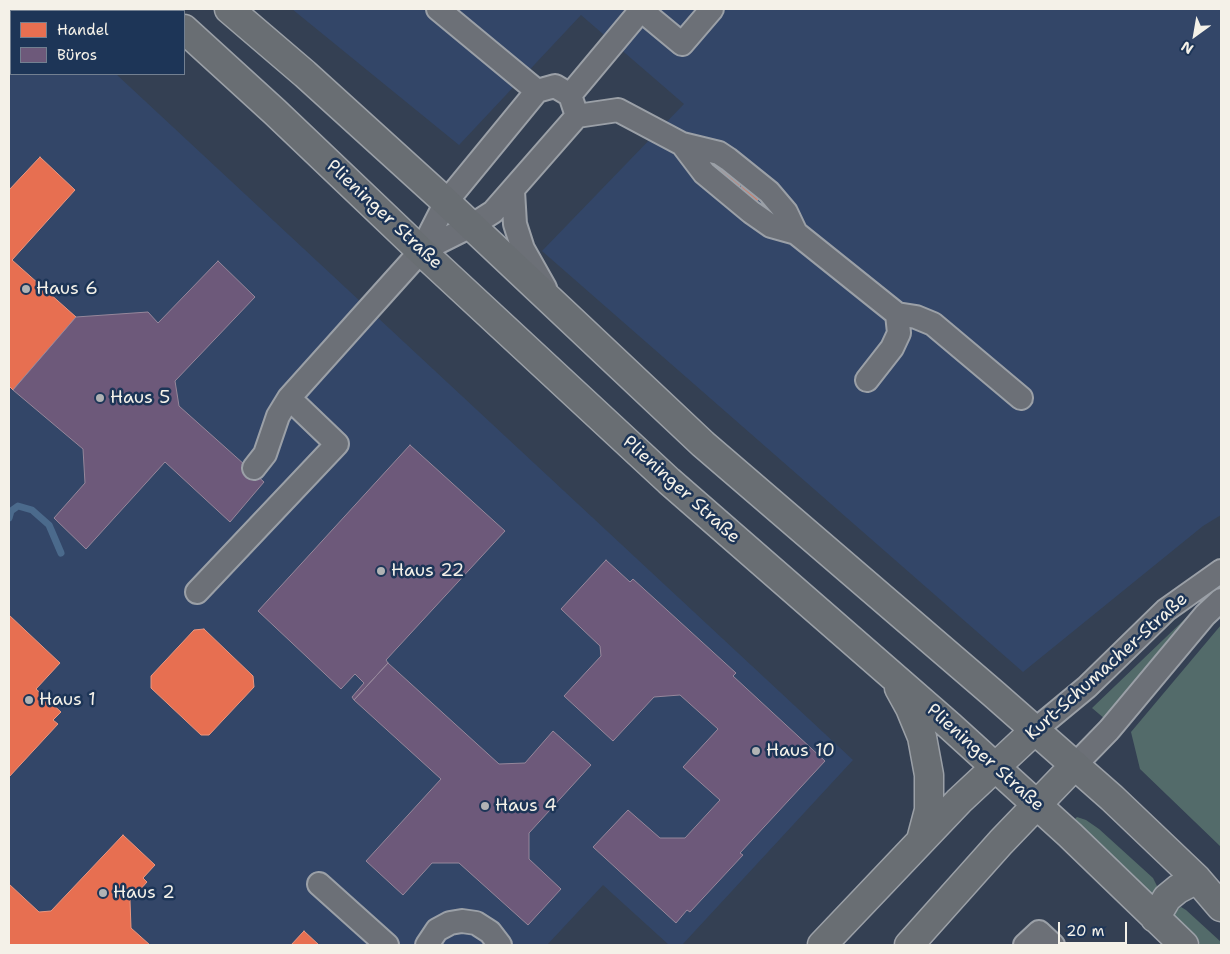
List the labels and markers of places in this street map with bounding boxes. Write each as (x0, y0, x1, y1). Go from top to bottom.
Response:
place label: Haus 6 (36, 278, 98, 300)
marker: Haus 6 (20, 283, 32, 295)
place label: Haus 5 (110, 387, 170, 409)
marker: Haus 5 (94, 392, 106, 404)
place label: Haus 22 (391, 560, 464, 582)
marker: Haus 22 (375, 565, 387, 577)
place label: Haus 1 (39, 689, 96, 711)
marker: Haus 1 (23, 694, 35, 706)
place label: Haus 10 (766, 740, 835, 762)
marker: Haus 10 (750, 745, 762, 757)
place label: Haus 4 (495, 795, 557, 817)
marker: Haus 4 (479, 800, 491, 812)
place label: Haus 2 (113, 882, 175, 904)
marker: Haus 2 (97, 887, 109, 899)

